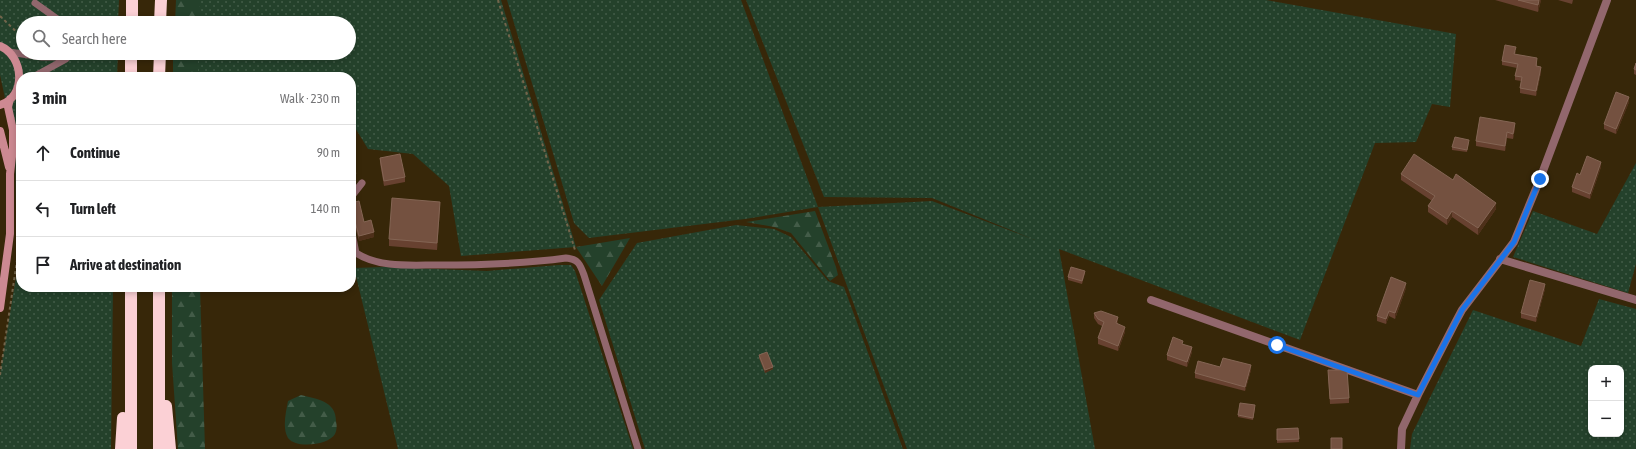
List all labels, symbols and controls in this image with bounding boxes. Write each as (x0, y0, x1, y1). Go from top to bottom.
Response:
search box (16, 16, 356, 60)
icon: search (30, 27, 52, 49)
text: Search here (62, 30, 127, 47)
text: 3 min (32, 88, 67, 108)
text: Walk · 230 m (280, 91, 340, 106)
icon: ahead (32, 142, 54, 164)
text: Continue (70, 144, 120, 161)
text: 90 m (317, 145, 340, 160)
route end (1531, 170, 1549, 188)
icon: left (32, 198, 54, 220)
text: Turn left (70, 200, 116, 217)
text: 140 m (311, 201, 340, 216)
icon: arrive (32, 254, 54, 276)
text: Arrive at destination (70, 256, 181, 273)
route start (1268, 336, 1286, 354)
map controls (1588, 365, 1624, 437)
button: + (1588, 365, 1624, 401)
button: − (1588, 401, 1624, 437)

